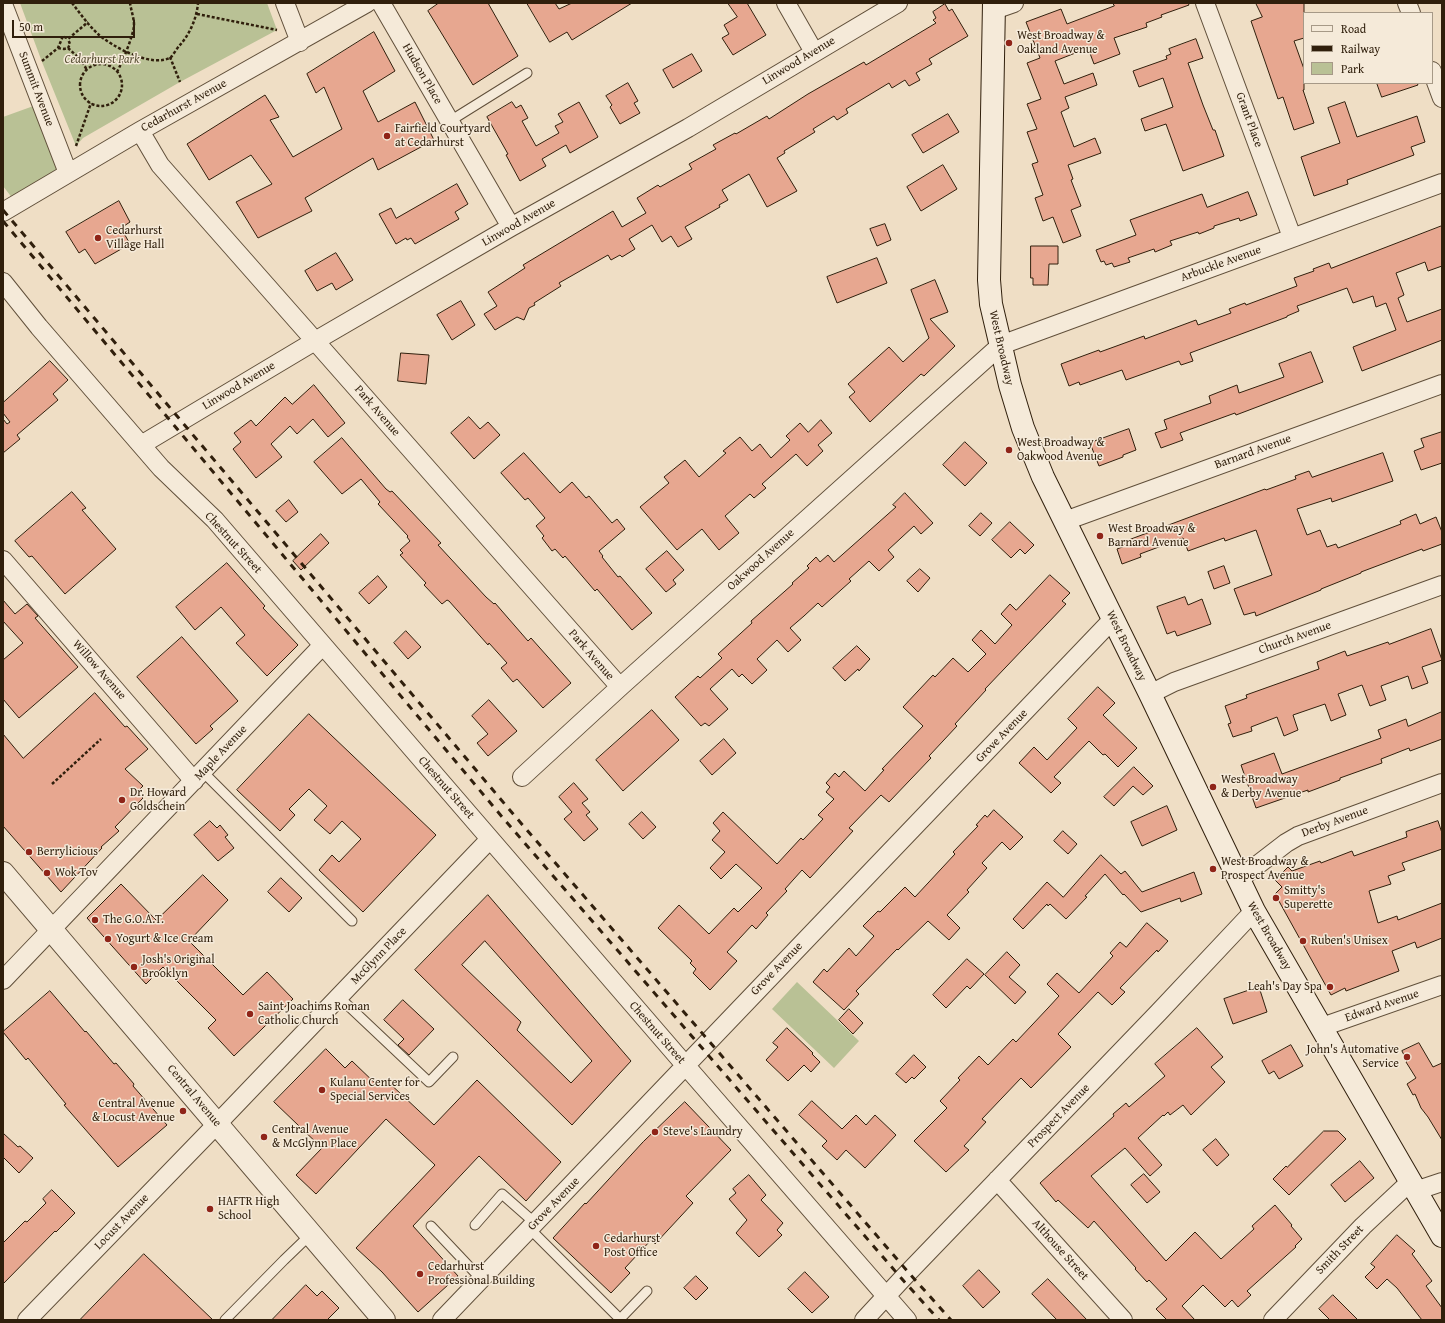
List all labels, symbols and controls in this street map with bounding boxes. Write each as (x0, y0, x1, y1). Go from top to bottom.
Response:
scale bar (14, 12, 137, 38)
legend (1303, 12, 1433, 84)
text: 50 m (19, 18, 43, 35)
text: Road (1341, 20, 1366, 37)
place label: West Broadway & Oakland Avenue (1017, 29, 1105, 57)
street label: Linwood Avenue (760, 34, 838, 88)
marker: West Broadway & Oakland Avenue (1004, 38, 1014, 48)
text: Railway (1341, 40, 1380, 57)
street label: Hudson Place (399, 41, 445, 107)
street label: Summit Avenue (15, 50, 57, 128)
park label: Cedarhurst Park (64, 53, 140, 67)
text: Park (1341, 60, 1364, 77)
street label: Cedarhurst Avenue (139, 76, 229, 136)
street label: Grant Place (1232, 90, 1266, 150)
place label: Fairfield Courtyard at Cedarhurst (395, 122, 491, 150)
marker: Fairfield Courtyard at Cedarhurst (382, 131, 392, 141)
street label: Linwood Avenue (480, 196, 558, 250)
place label: Cedarhurst Village Hall (106, 224, 164, 252)
marker: Cedarhurst Village Hall (93, 233, 103, 243)
street label: Arbuckle Avenue (1179, 243, 1263, 285)
street label: West Broadway (985, 309, 1017, 387)
street label: Linwood Avenue (200, 359, 278, 413)
street label: Park Avenue (351, 383, 403, 439)
street label: Barnard Avenue (1213, 431, 1293, 473)
place label: West Broadway & Oakwood Avenue (1017, 436, 1105, 464)
marker: West Broadway & Oakwood Avenue (1004, 445, 1014, 455)
street label: Chestnut Street (201, 509, 265, 577)
place label: West Broadway & Barnard Avenue (1108, 522, 1196, 550)
street label: Oakwood Avenue (724, 526, 798, 594)
marker: West Broadway & Barnard Avenue (1095, 531, 1105, 541)
street label: West Broadway (1103, 608, 1149, 684)
street label: Church Avenue (1257, 618, 1333, 658)
street label: Park Avenue (565, 627, 617, 683)
street label: Willow Avenue (69, 637, 129, 703)
street label: Grove Avenue (973, 706, 1031, 766)
street label: Maple Avenue (192, 722, 250, 784)
street label: Chestnut Street (415, 754, 477, 822)
place label: West Broadway & Derby Avenue (1221, 773, 1301, 801)
marker: West Broadway & Derby Avenue (1208, 782, 1218, 792)
place label: Dr. Howard Goldschein (130, 786, 186, 814)
marker: Dr. Howard Goldschein (117, 795, 127, 805)
street label: Derby Avenue (1300, 803, 1370, 841)
place label: Berrylicious (37, 845, 98, 859)
marker: Berrylicious (24, 847, 34, 857)
place label: West Broadway & Prospect Avenue (1221, 855, 1309, 883)
marker: West Broadway & Prospect Avenue (1208, 864, 1218, 874)
place label: Wok Tov (55, 866, 98, 880)
marker: Wok Tov (42, 868, 52, 878)
place label: Smitty's Superette (1284, 884, 1333, 912)
marker: Smitty's Superette (1271, 893, 1281, 903)
street label: West Broadway (1244, 899, 1294, 973)
place label: The G.O.A.T. (103, 913, 164, 927)
marker: The G.O.A.T. (90, 915, 100, 925)
street label: McGlynn Place (348, 924, 410, 988)
place label: Yogurt & Ice Cream (116, 932, 213, 946)
marker: Yogurt & Ice Cream (103, 934, 113, 944)
place label: Ruben's Unisex (1311, 934, 1388, 948)
marker: Ruben's Unisex (1298, 936, 1308, 946)
street label: Grove Avenue (748, 939, 806, 999)
place label: Josh's Original Brooklyn (142, 953, 215, 981)
marker: Josh's Original Brooklyn (129, 962, 139, 972)
place label: Leah's Day Spa (1248, 980, 1322, 994)
marker: Leah's Day Spa (1325, 982, 1335, 992)
street label: Edward Avenue (1343, 987, 1421, 1025)
street label: Chestnut Street (626, 999, 688, 1067)
place label: Saint Joachims Roman Catholic Church (258, 1000, 370, 1028)
marker: Saint Joachims Roman Catholic Church (245, 1009, 255, 1019)
place label: John's Automative Service (1307, 1043, 1399, 1071)
marker: John's Automative Service (1402, 1052, 1412, 1062)
street label: Central Avenue (164, 1062, 224, 1130)
place label: Kulanu Center for Special Services (330, 1076, 420, 1104)
street label: Prospect Avenue (1025, 1081, 1093, 1151)
marker: Kulanu Center for Special Services (317, 1085, 327, 1095)
place label: Central Avenue & Locust Avenue (92, 1097, 175, 1125)
marker: Central Avenue & Locust Avenue (178, 1106, 188, 1116)
place label: Central Avenue & McGlynn Place (272, 1123, 357, 1151)
place label: Steve's Laundry (663, 1125, 743, 1139)
marker: Steve's Laundry (650, 1127, 660, 1137)
marker: Central Avenue & McGlynn Place (259, 1132, 269, 1142)
street label: Grove Avenue (525, 1174, 583, 1234)
street label: Locust Avenue (92, 1191, 152, 1253)
place label: HAFTR High School (218, 1195, 279, 1223)
marker: HAFTR High School (205, 1204, 215, 1214)
street label: Althouse Street (1029, 1216, 1091, 1284)
street label: Smith Street (1313, 1222, 1367, 1278)
place label: Cedarhurst Post Office (604, 1232, 660, 1260)
marker: Cedarhurst Post Office (591, 1241, 601, 1251)
place label: Cedarhurst Professional Building (428, 1260, 535, 1288)
marker: Cedarhurst Professional Building (415, 1269, 425, 1279)

